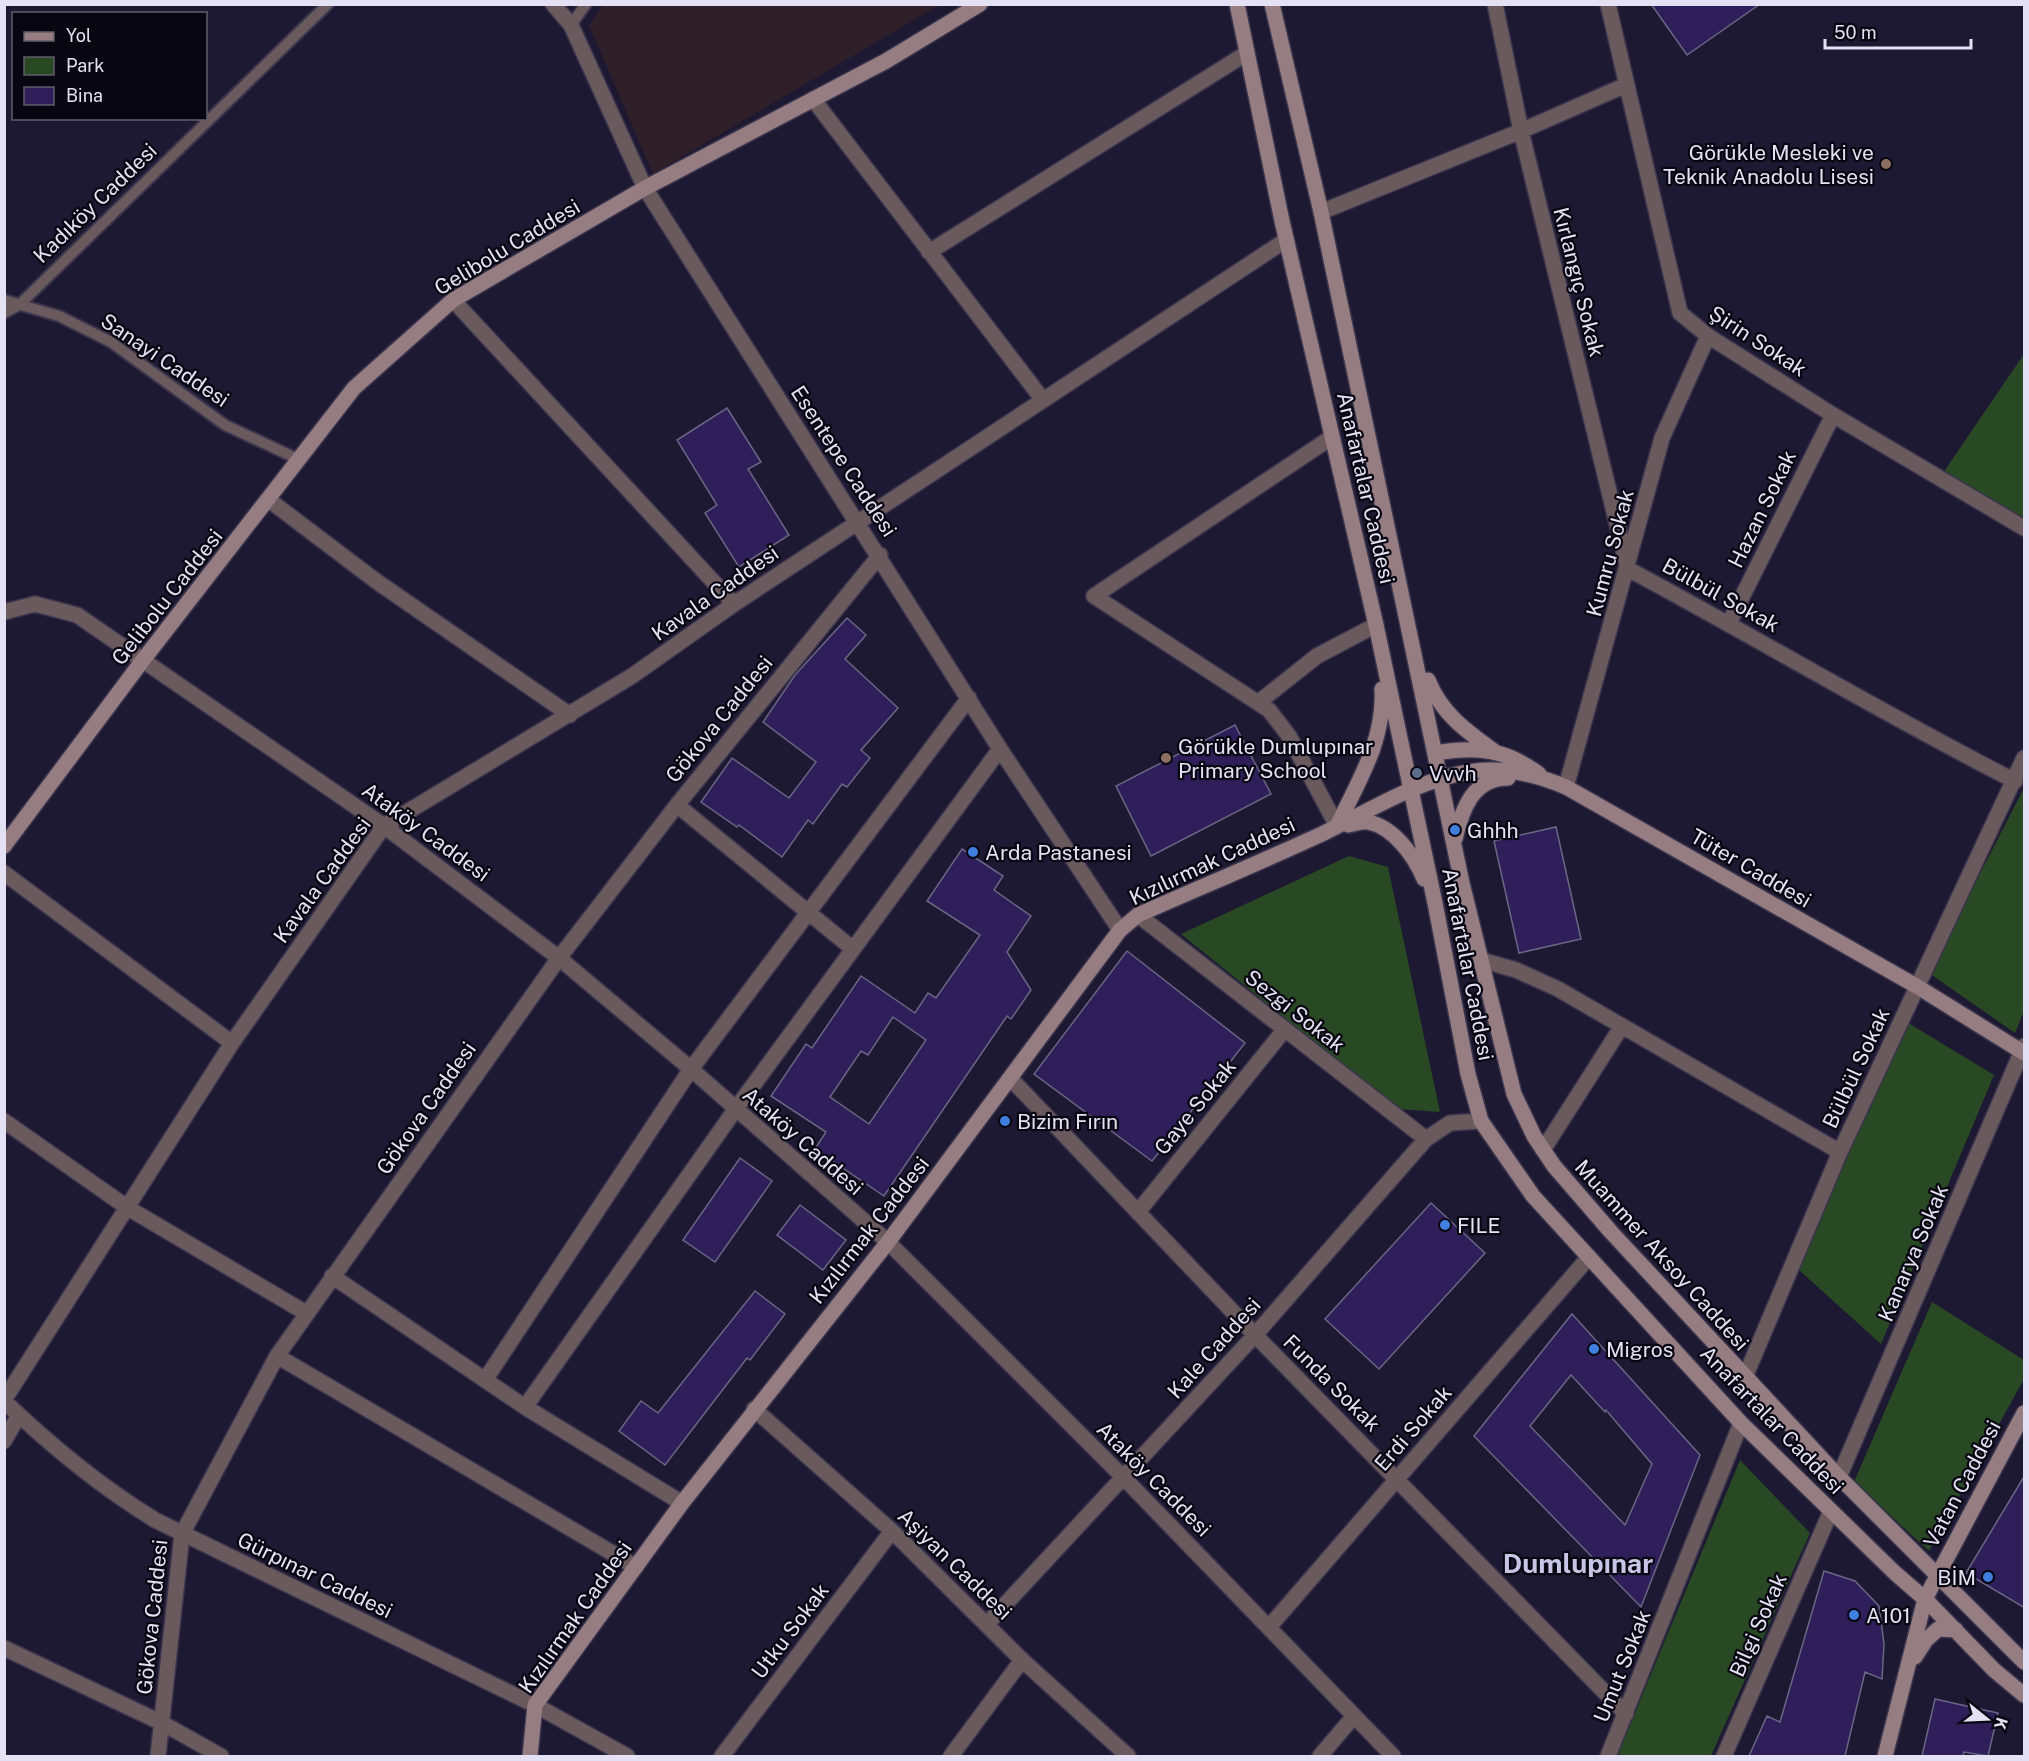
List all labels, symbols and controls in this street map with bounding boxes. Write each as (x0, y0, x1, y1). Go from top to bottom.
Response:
legend (12, 12, 207, 120)
scale bar (1825, 12, 1970, 50)
text: 50 m (1834, 22, 1877, 43)
text: Yol (66, 25, 91, 46)
text: Park (66, 55, 104, 76)
text: Bina (66, 85, 103, 106)
street label: Kadıköy Caddesi (28, 138, 162, 268)
place label: Görükle Mesleki ve Teknik Anadolu Lisesi (1663, 140, 1874, 189)
marker: Görükle Mesleki ve Teknik Anadolu Lisesi (1879, 157, 1893, 171)
street label: Gelibolu Caddesi (430, 194, 584, 300)
street label: Kırlangıç Sokak (1548, 205, 1610, 360)
street label: Şirin Sokak (1705, 300, 1812, 382)
street label: Sanayi Caddesi (96, 308, 234, 412)
street label: Esentepe Caddesi (786, 381, 902, 541)
street label: Anafartalar Caddesi (1332, 390, 1400, 586)
street label: Hazan Sokak (1723, 446, 1801, 572)
street label: Kumru Sokak (1581, 487, 1639, 619)
street label: Gelibolu Caddesi (106, 524, 228, 670)
street label: Kavala Caddesi (647, 540, 783, 646)
street label: Bülbül Sokak (1658, 553, 1784, 637)
street label: Gökova Caddesi (660, 651, 778, 787)
place label: Görükle Dumlupınar Primary School (1178, 734, 1373, 783)
marker: Görükle Dumlupınar Primary School (1159, 751, 1173, 765)
place label: Vvvh (1429, 761, 1477, 786)
marker: Vvvh (1410, 766, 1424, 780)
street label: Ataköy Caddesi (357, 777, 495, 887)
street label: Kavala Caddesi (268, 812, 376, 948)
street label: Kızılırmak Caddesi (1125, 812, 1299, 910)
place label: Ghhh (1467, 818, 1519, 843)
marker: Ghhh (1448, 823, 1462, 837)
street label: Tüter Caddesi (1686, 823, 1816, 913)
place label: Arda Pastanesi (985, 840, 1132, 865)
marker: Arda Pastanesi (966, 845, 980, 859)
street label: Anafartalar Caddesi (1437, 866, 1499, 1062)
street label: Sezgi Sokak (1240, 964, 1350, 1058)
street label: Bülbül Sokak (1817, 1004, 1895, 1132)
street label: Gökova Caddesi (371, 1037, 481, 1179)
street label: Gaye Sokak (1149, 1054, 1241, 1160)
street label: Ataköy Caddesi (738, 1082, 868, 1200)
place label: Bizim Fırın (1017, 1109, 1118, 1134)
marker: Bizim Fırın (998, 1114, 1012, 1128)
street label: Kızılırmak Caddesi (804, 1152, 934, 1308)
street label: Muammer Aksoy Caddesi (1570, 1155, 1754, 1355)
street label: Kanarya Sokak (1873, 1180, 1953, 1325)
place label: FILE (1457, 1213, 1501, 1238)
marker: FILE (1438, 1218, 1452, 1232)
street label: Kale Caddesi (1162, 1292, 1266, 1404)
street label: Funda Sokak (1278, 1329, 1386, 1437)
place label: Migros (1606, 1337, 1673, 1362)
street label: Anafartalar Caddesi (1695, 1341, 1849, 1499)
marker: Migros (1587, 1342, 1601, 1356)
street label: Erdi Sokak (1369, 1380, 1457, 1476)
street label: Vatan Caddesi (1918, 1416, 2006, 1552)
street label: Ataköy Caddesi (1092, 1417, 1216, 1541)
street label: Aşiyan Caddesi (893, 1503, 1017, 1625)
street label: Gürpınar Caddesi (233, 1527, 397, 1623)
street label: Kızılırmak Caddesi (513, 1536, 637, 1698)
street label: Gökova Caddesi (131, 1538, 173, 1696)
district label: Dumlupınar (1503, 1547, 1653, 1579)
place label: BİM (1937, 1565, 1976, 1590)
street label: Bilgi Sokak (1724, 1569, 1792, 1680)
marker: BİM (1981, 1570, 1995, 1584)
street label: Utku Sokak (746, 1578, 834, 1684)
place label: A101 (1866, 1603, 1911, 1628)
street label: Umut Sokak (1588, 1606, 1656, 1726)
marker: A101 (1847, 1608, 1861, 1622)
north arrow (1957, 1689, 2017, 1749)
text: K (1990, 1715, 2012, 1732)

